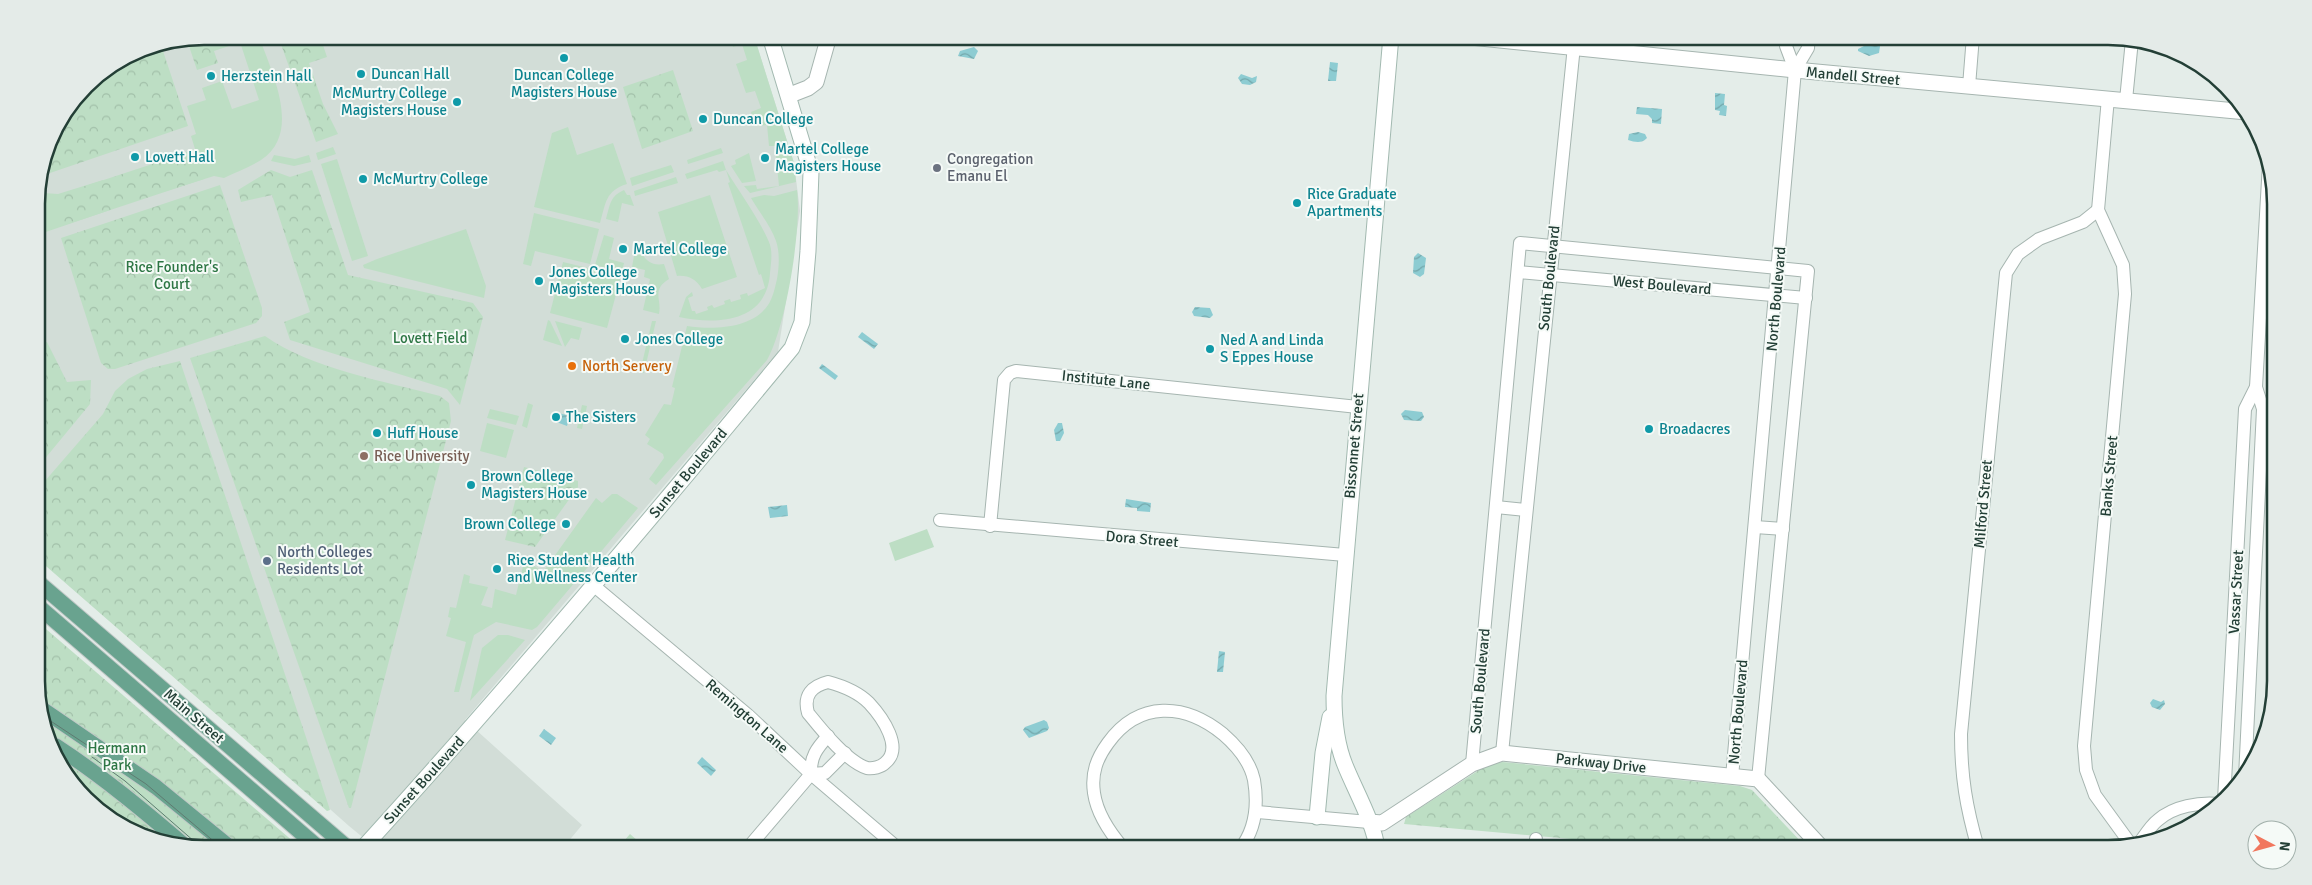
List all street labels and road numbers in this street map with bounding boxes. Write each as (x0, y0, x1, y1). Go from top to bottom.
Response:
street label: Mandell Street (1805, 63, 1901, 89)
street label: South Boulevard (1535, 225, 1563, 331)
street label: North Boulevard (1762, 246, 1790, 352)
street label: West Boulevard (1612, 272, 1712, 298)
street label: Institute Lane (1061, 366, 1151, 394)
street label: Bissonnet Street (1340, 393, 1368, 499)
street label: Sunset Boulevard (645, 424, 731, 522)
street label: Banks Street (2096, 435, 2122, 517)
street label: Milford Street (1970, 459, 1996, 549)
street label: Dora Street (1105, 527, 1179, 551)
street label: Vassar Street (2225, 549, 2247, 635)
street label: South Boulevard (1466, 628, 1494, 734)
street label: North Boulevard (1724, 659, 1752, 765)
street label: Remington Lane (702, 675, 792, 757)
street label: Main Street (160, 685, 228, 747)
street label: Sunset Boulevard (380, 732, 468, 828)
street label: Parkway Drive (1555, 749, 1647, 777)

